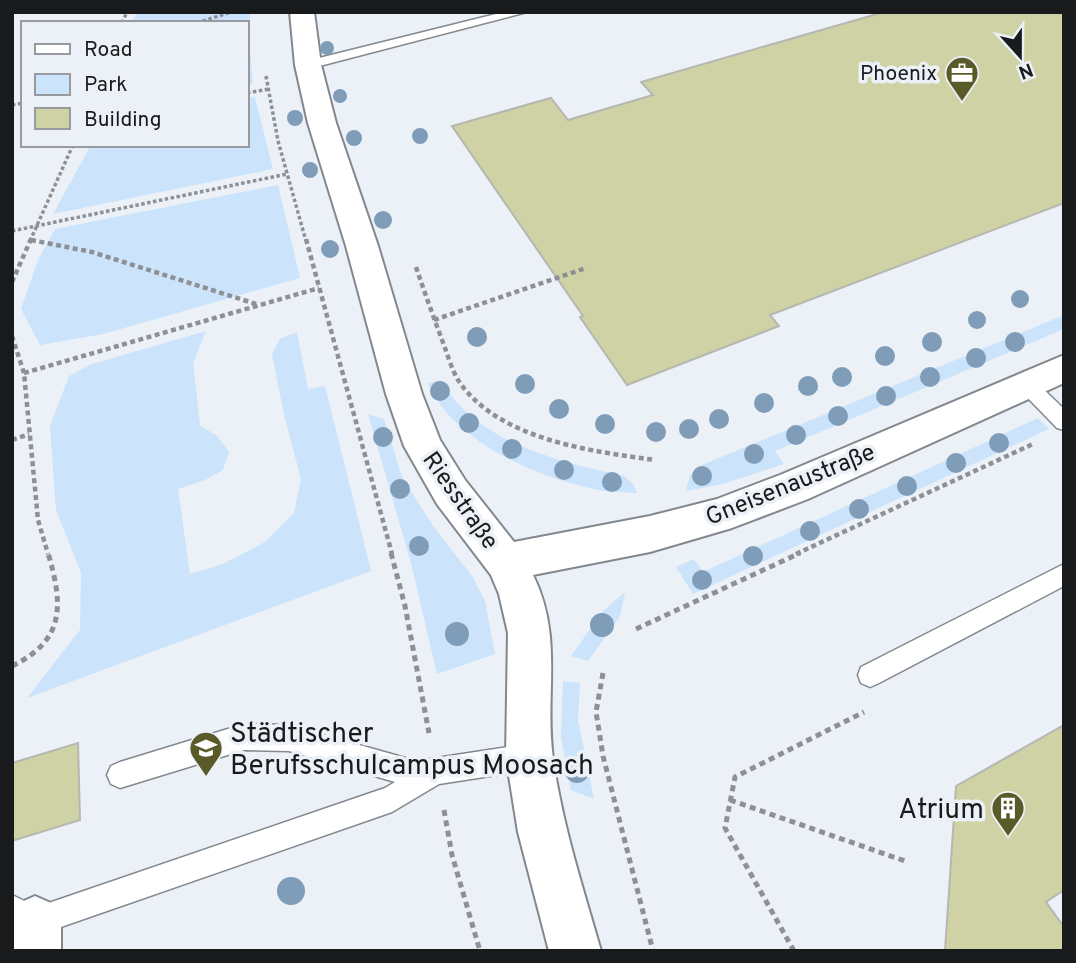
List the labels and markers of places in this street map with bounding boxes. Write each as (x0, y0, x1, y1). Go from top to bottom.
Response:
office icon: Phoenix (943, 54, 981, 103)
place label: Phoenix (860, 61, 937, 88)
place label: Städtischer Berufsschulcampus Moosach (230, 717, 594, 785)
school or university icon: Städtischer Berufsschulcampus Moosach (187, 729, 225, 778)
building icon: Atrium (989, 789, 1027, 838)
place label: Atrium (898, 793, 984, 829)

